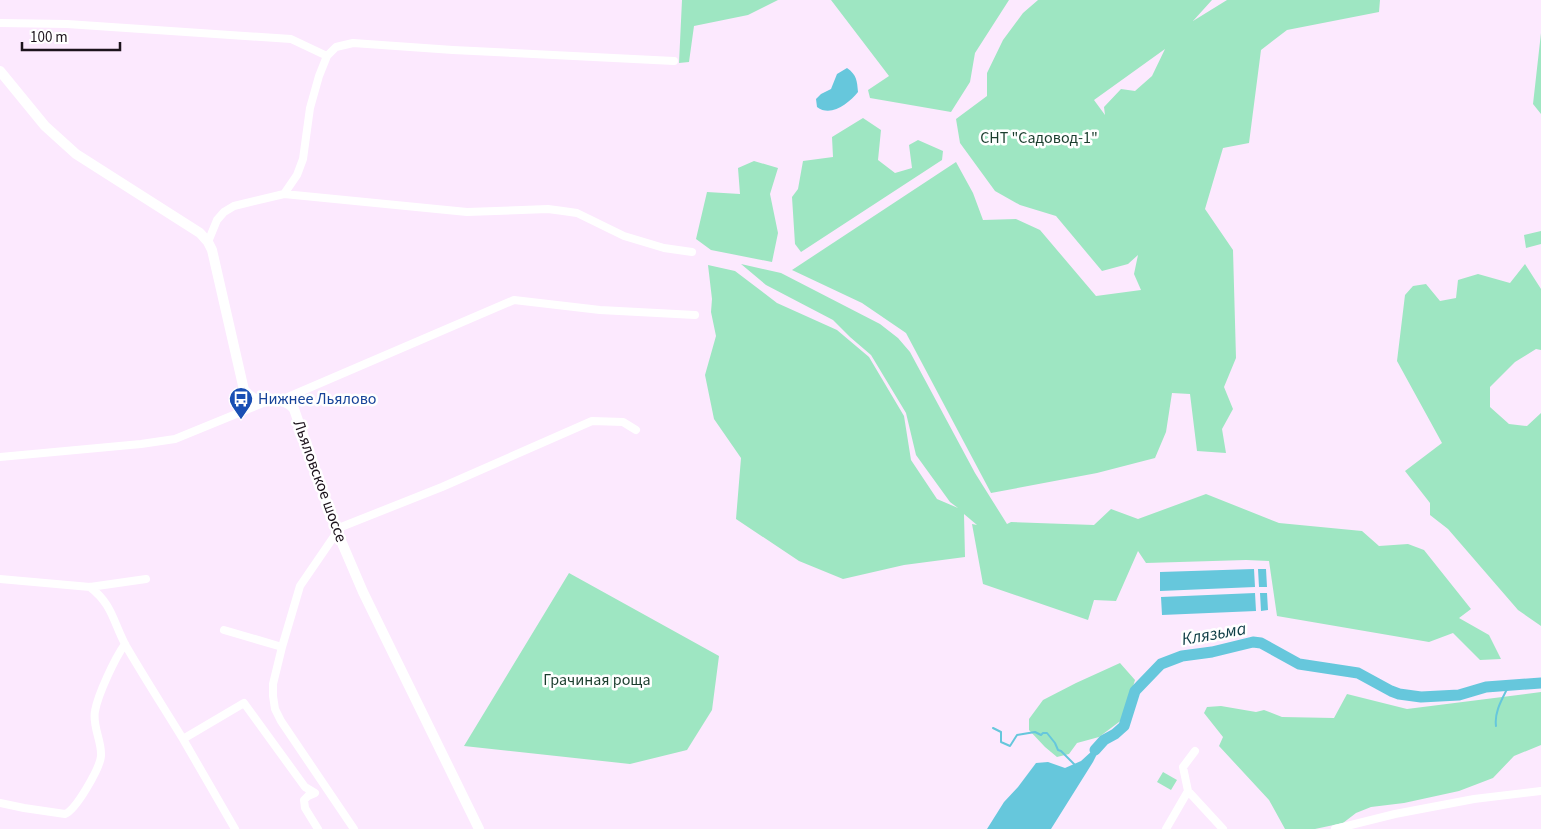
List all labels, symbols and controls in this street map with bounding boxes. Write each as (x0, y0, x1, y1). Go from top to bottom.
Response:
scale bar (22, 20, 120, 52)
text: 100 m (30, 27, 68, 48)
park label: СНТ "Садовод-1" (980, 127, 1098, 149)
bus stop icon: Нижнее Льялово (228, 386, 254, 420)
place label: Нижнее Льялово (258, 388, 377, 410)
street label: Льяловское шоссе (288, 417, 352, 545)
water label: Клязьма (1180, 616, 1249, 652)
park label: Грачиная роща (543, 669, 651, 691)

